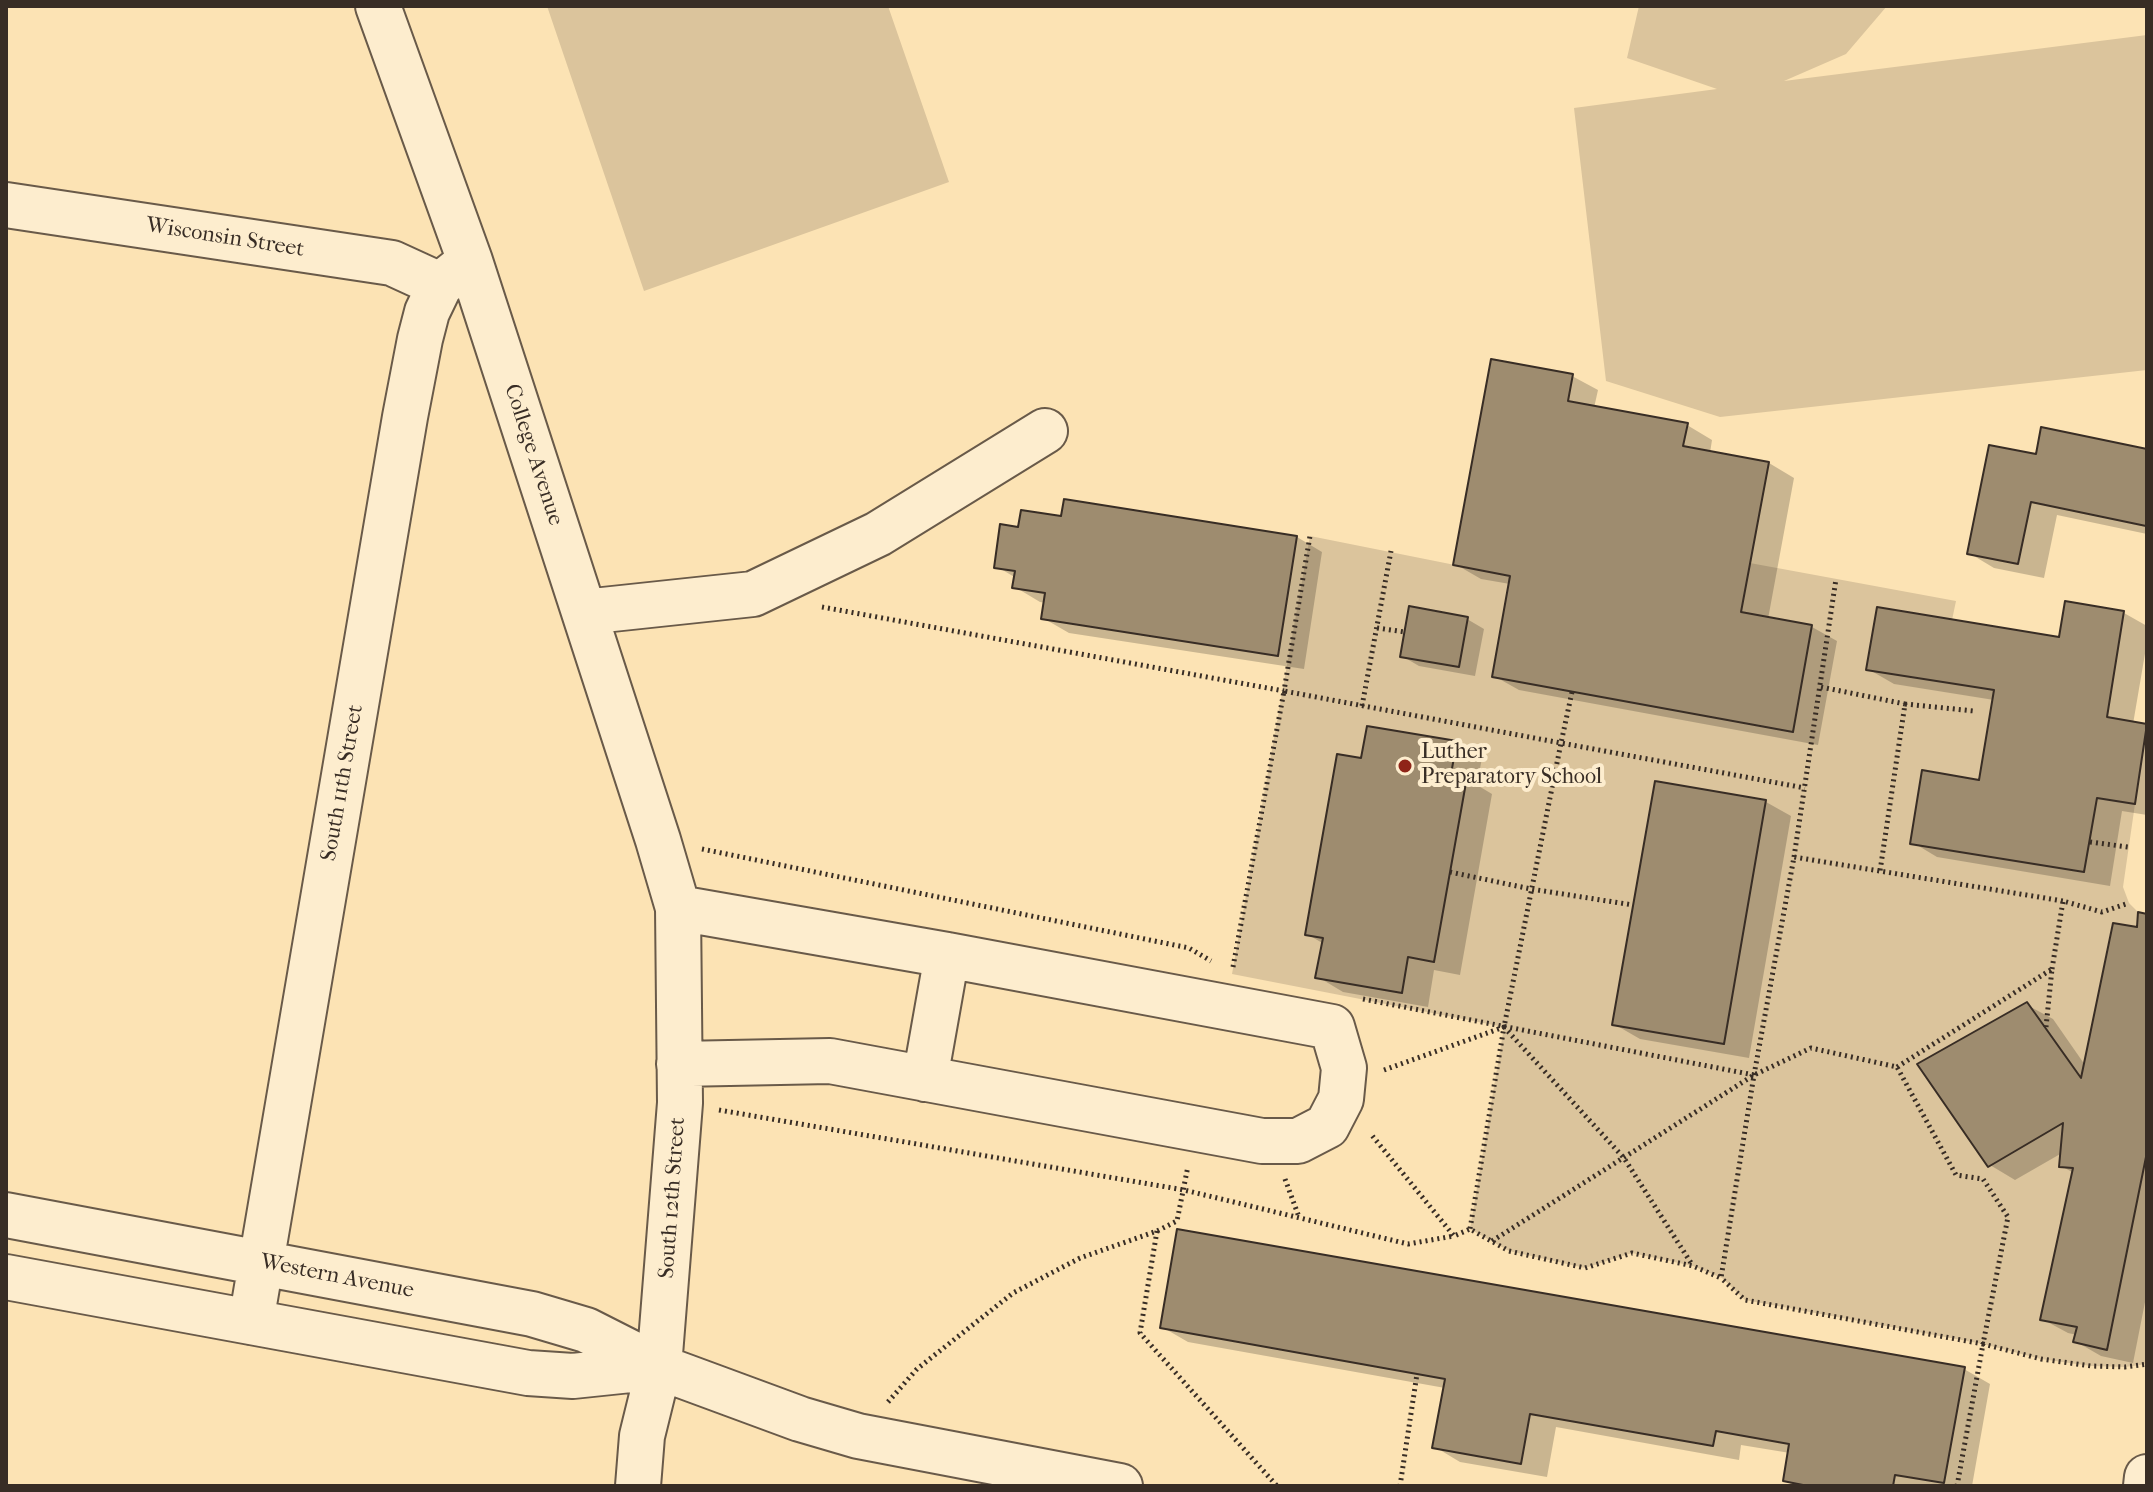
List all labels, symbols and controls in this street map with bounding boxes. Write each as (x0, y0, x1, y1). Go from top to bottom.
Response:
street label: Wisconsin Street (144, 212, 306, 264)
street label: College Avenue (498, 381, 568, 529)
street label: South 11th Street (316, 703, 370, 863)
place label: Luther Preparatory School (1421, 740, 1602, 792)
marker: Luther Preparatory School (1396, 757, 1414, 775)
street label: South 12th Street (654, 1116, 692, 1280)
street label: Western Avenue (258, 1249, 416, 1305)

